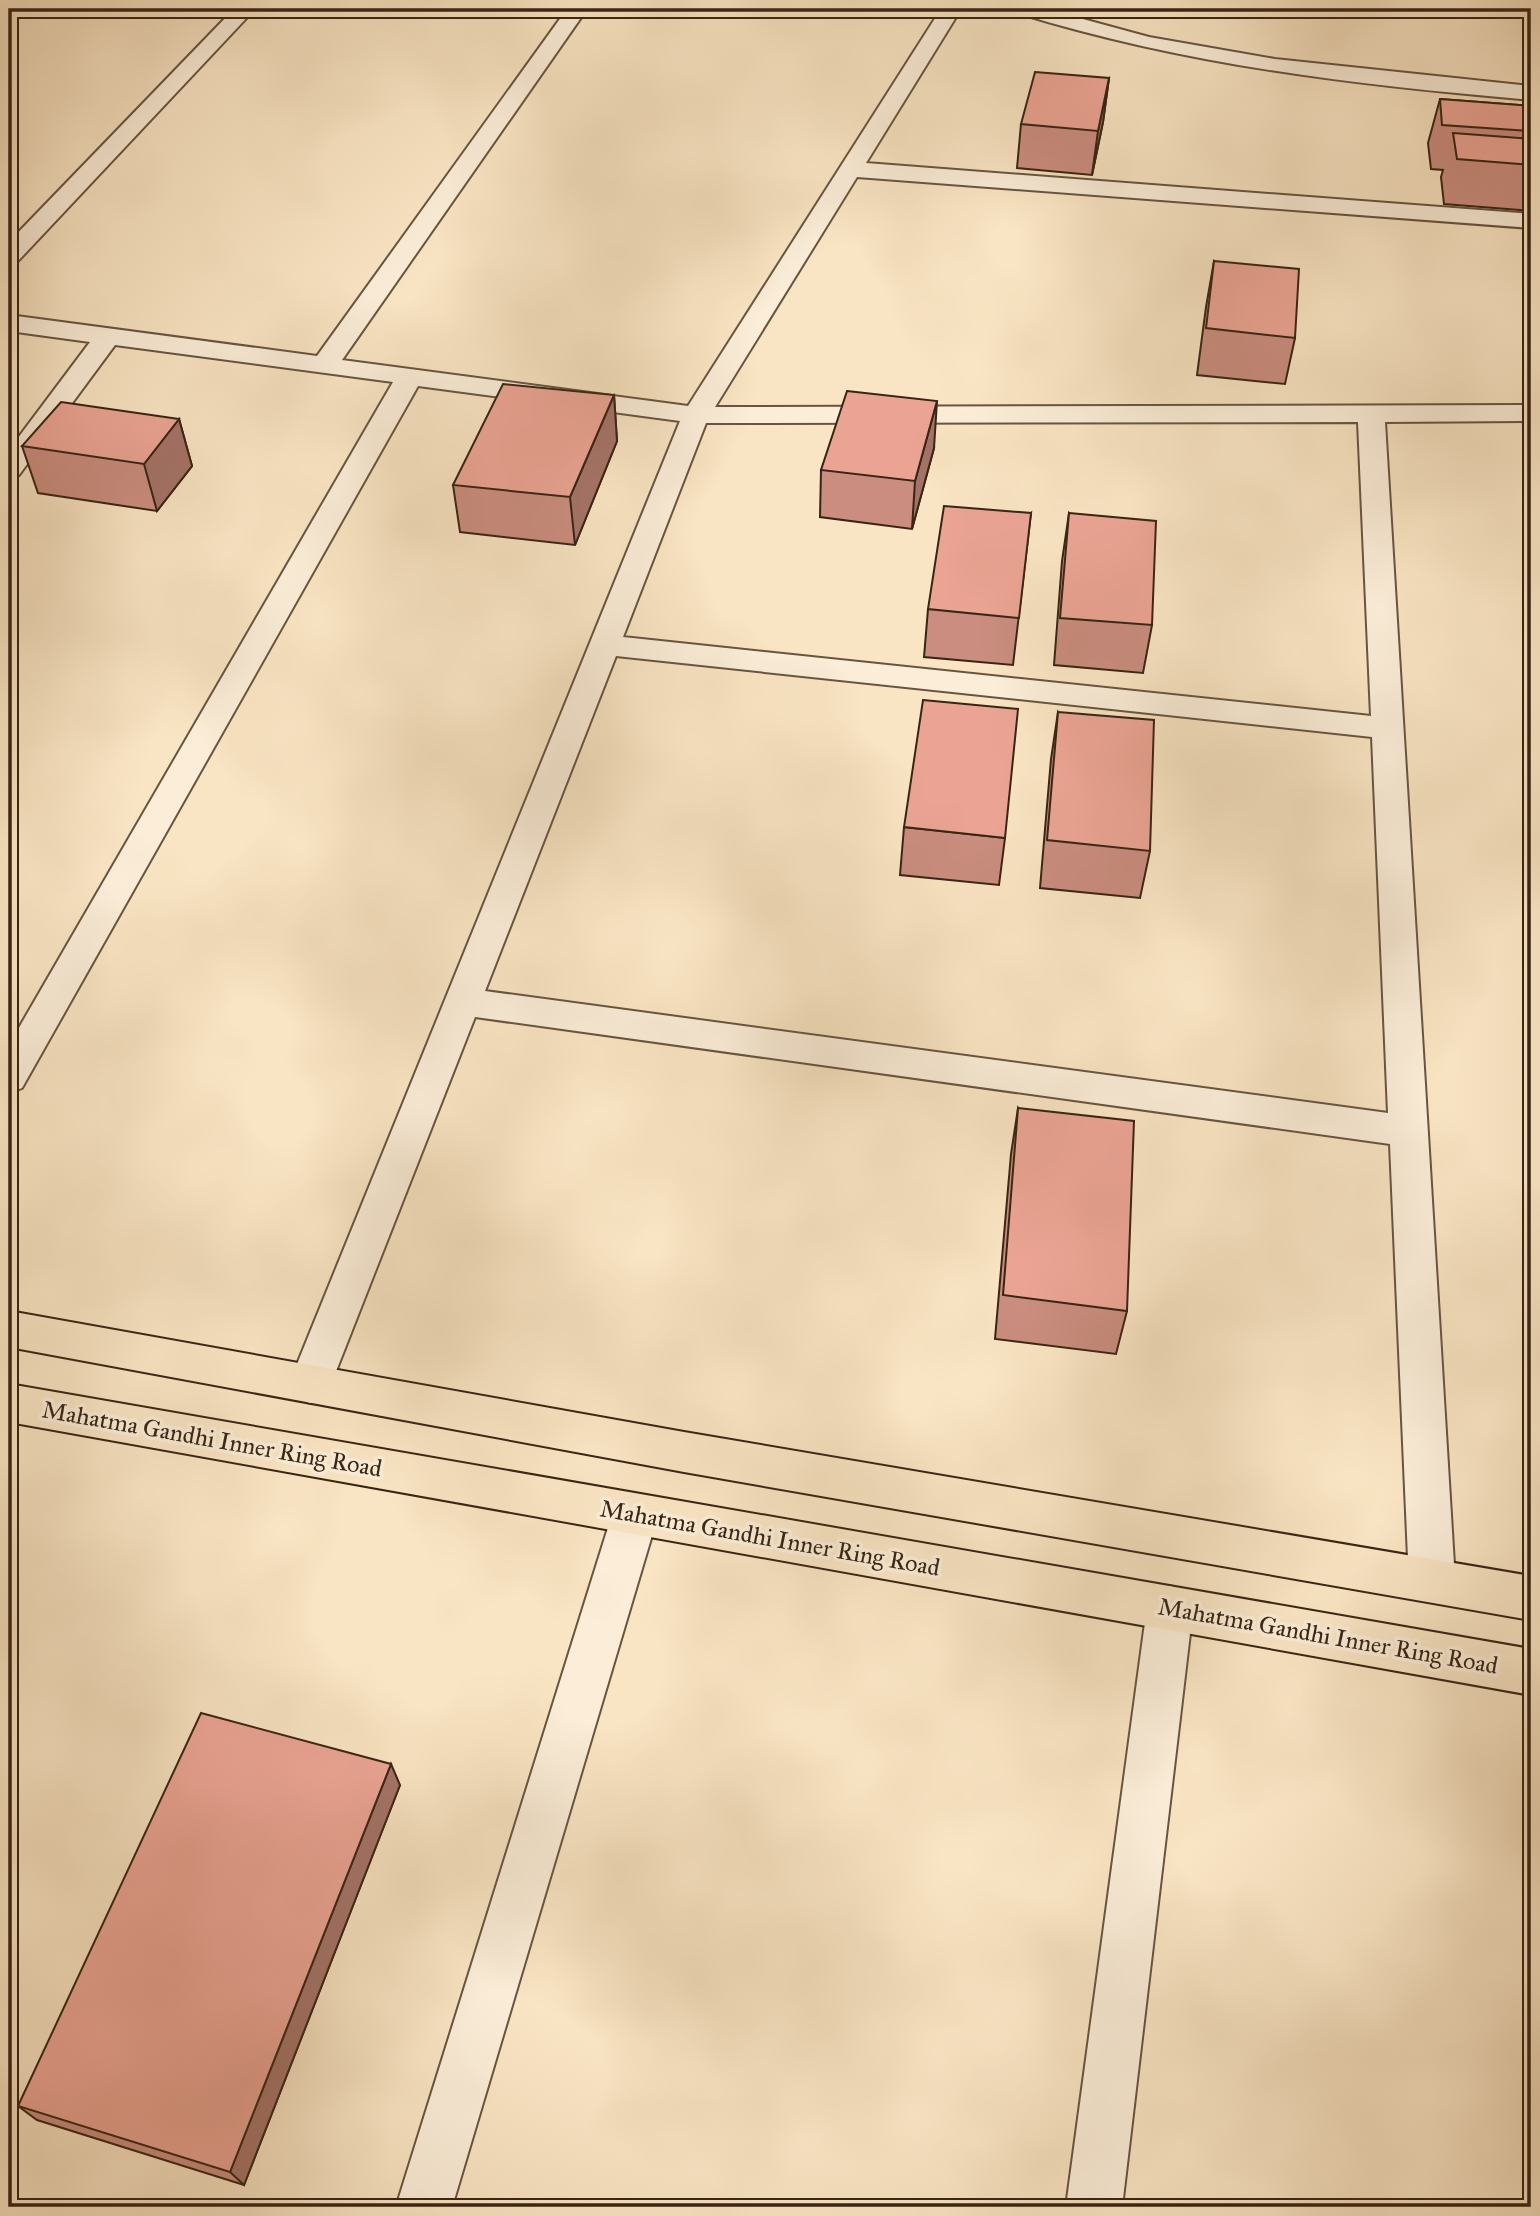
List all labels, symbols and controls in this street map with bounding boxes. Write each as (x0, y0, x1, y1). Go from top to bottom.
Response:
street label: Mahatma Gandhi Inner Ring Road (40, 1394, 384, 1484)
street label: Mahatma Gandhi Inner Ring Road (598, 1493, 942, 1583)
street label: Mahatma Gandhi Inner Ring Road (1156, 1591, 1500, 1681)

